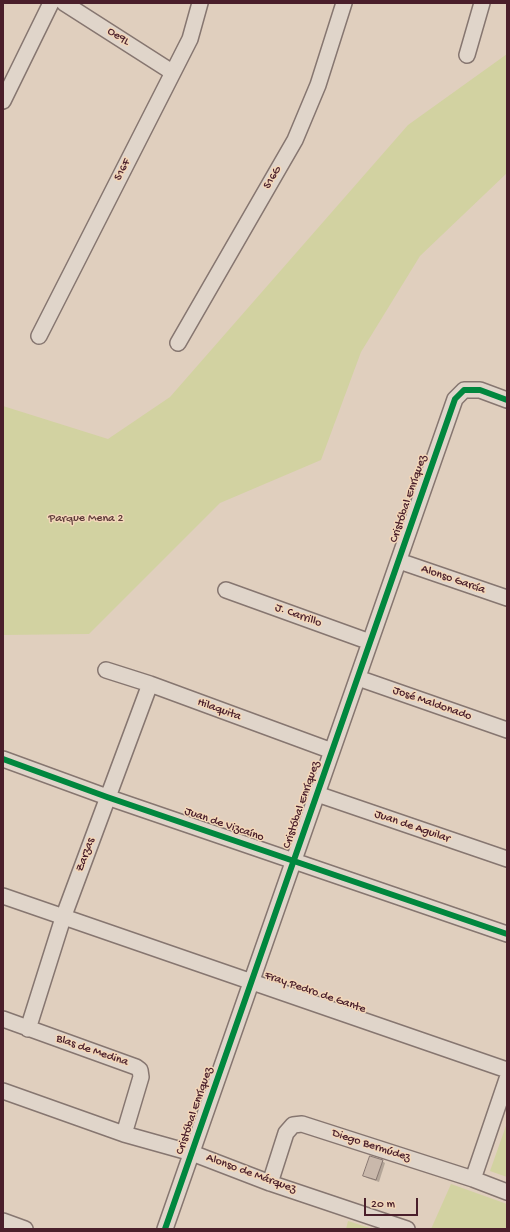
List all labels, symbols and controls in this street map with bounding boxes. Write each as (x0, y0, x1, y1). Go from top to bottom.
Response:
street label: Oe9L (104, 25, 132, 49)
street label: S16F (111, 157, 135, 183)
street label: S16G (261, 164, 285, 192)
street label: Cristóbal Enríquez (387, 453, 431, 545)
park label: Parque Mena 2 (49, 512, 123, 526)
street label: Alonso García (419, 562, 487, 598)
street label: J. Carrillo (273, 601, 323, 631)
street label: José Maldonado (391, 684, 473, 724)
street label: Hilaquita (195, 695, 243, 725)
street label: Cristóbal Enríquez (280, 759, 324, 851)
street label: Juan de Vizcaíno (182, 805, 266, 845)
street label: Juan de Aguilar (372, 807, 452, 847)
street label: Zarzas (73, 836, 99, 874)
street label: Fray Pedro de Gante (263, 969, 367, 1017)
street label: Blas de Medina (54, 1032, 130, 1070)
street label: Cristóbal Enríquez (173, 1065, 217, 1157)
street label: Diego Bermúdez (330, 1127, 412, 1165)
street label: Alonso de Márquez (204, 1151, 298, 1197)
scale bar (366, 1190, 420, 1216)
text: 20 m (371, 1198, 395, 1212)

